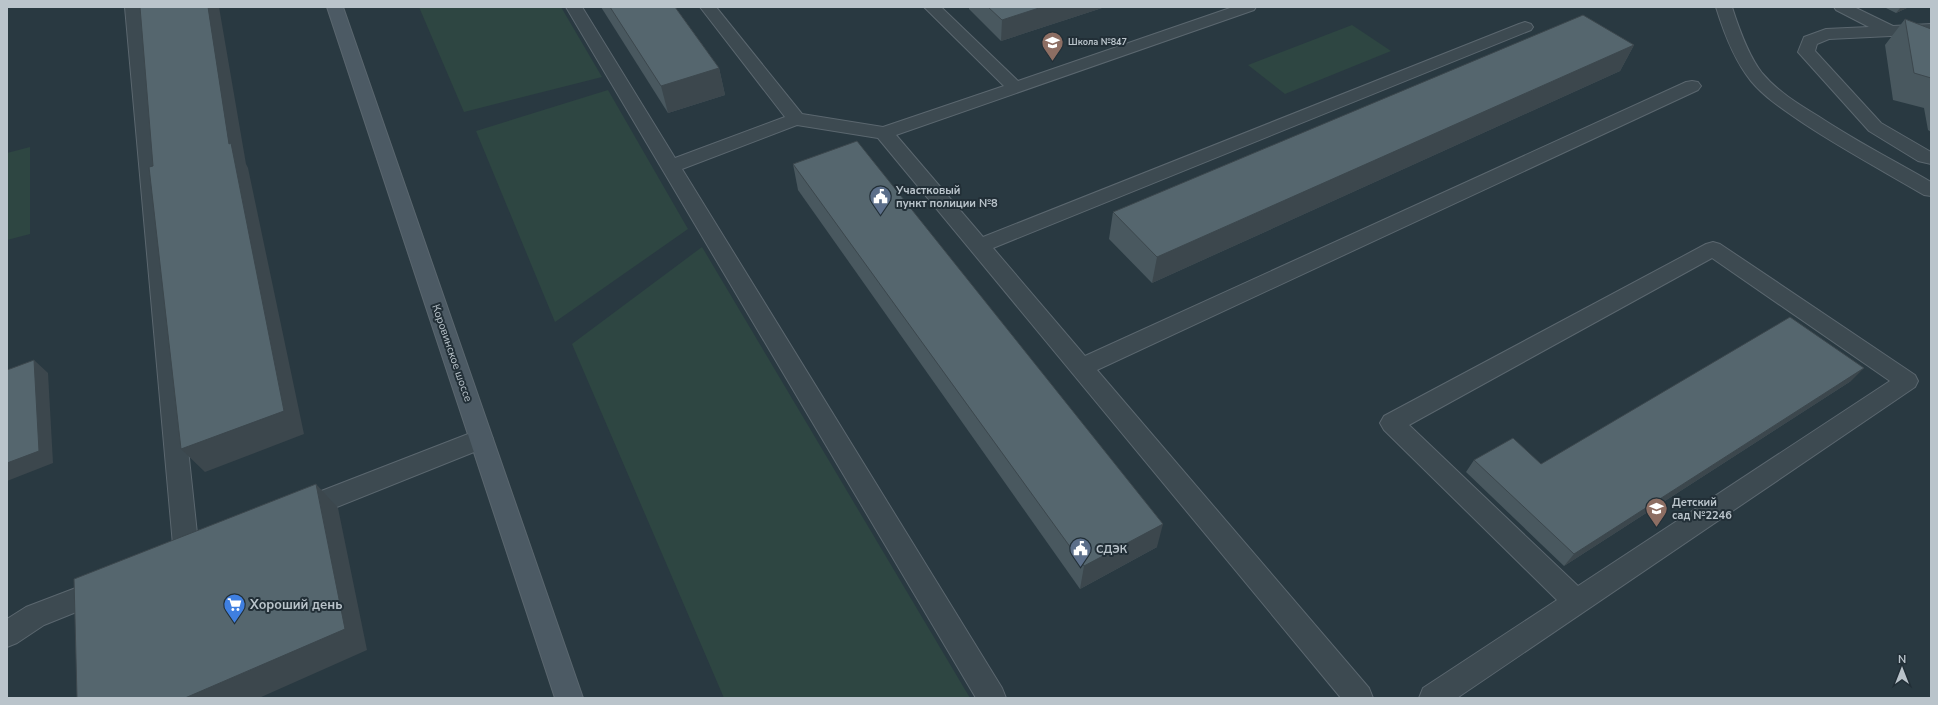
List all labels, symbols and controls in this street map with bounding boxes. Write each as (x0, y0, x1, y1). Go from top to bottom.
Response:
school or university icon: Школа №847 (1040, 29, 1066, 62)
place label: Школа №847 (1068, 36, 1127, 48)
public building icon: Участковый пункт полиции №8 (868, 183, 894, 216)
place label: Участковый пункт полиции №8 (895, 183, 998, 211)
street label: Коровинское шоссе (428, 302, 476, 404)
school or university icon: Детский сад №2246 (1643, 495, 1669, 528)
place label: Детский сад №2246 (1672, 495, 1732, 523)
public building icon: СДЭК (1067, 536, 1093, 569)
place label: СДЭК (1096, 542, 1128, 557)
supermarket icon: Хороший день (221, 592, 247, 625)
place label: Хороший день (249, 596, 342, 614)
north arrow (1882, 649, 1922, 689)
text: N (1898, 652, 1906, 667)

